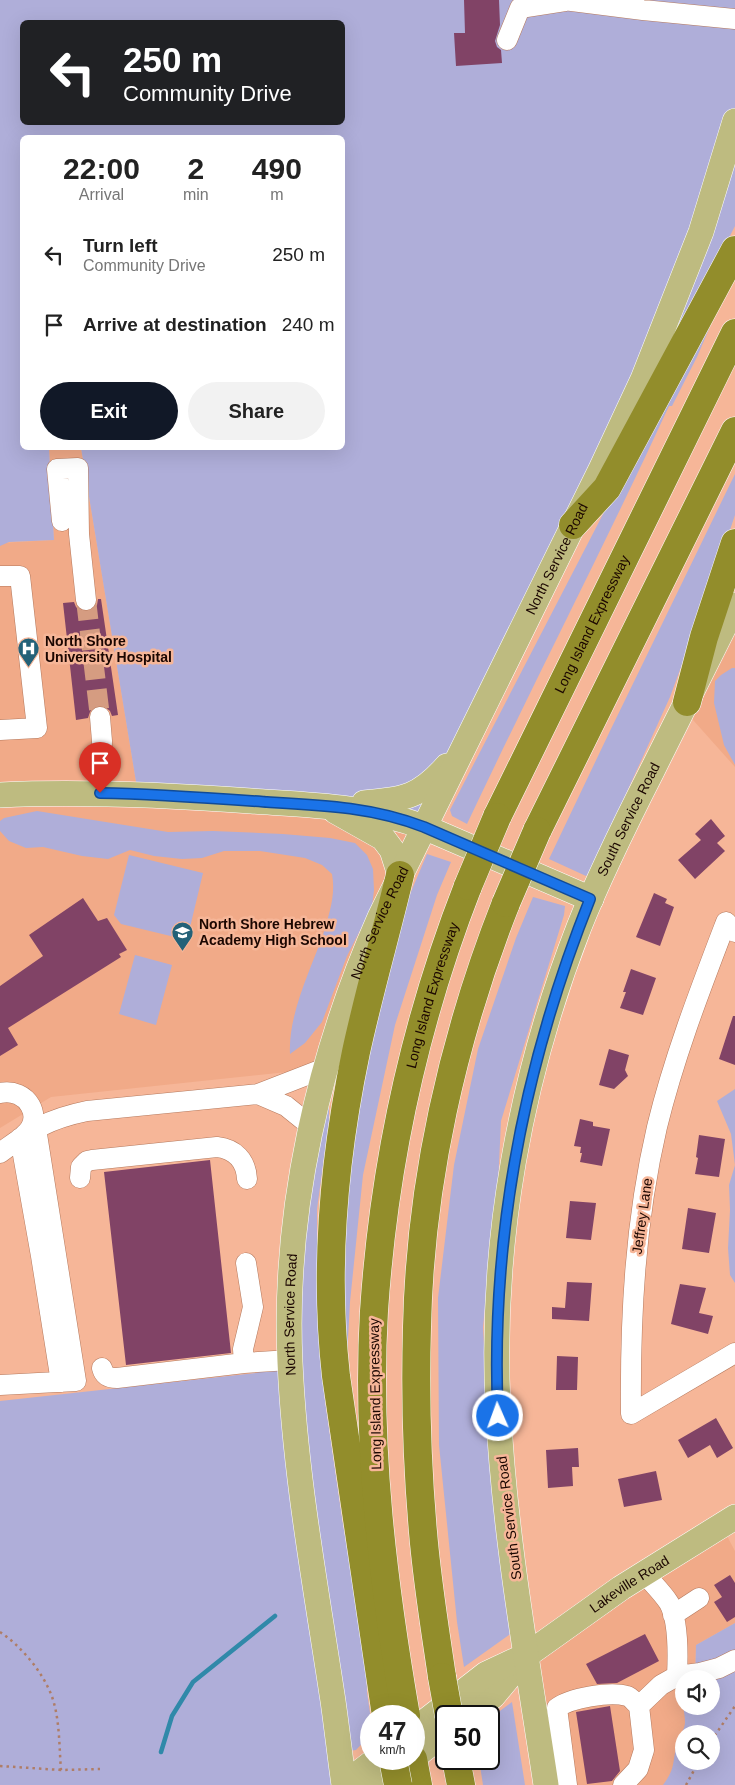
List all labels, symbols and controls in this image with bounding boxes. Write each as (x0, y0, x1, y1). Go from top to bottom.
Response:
icon: left (40, 40, 105, 105)
text: 250 m (123, 40, 222, 79)
text: Community Drive (123, 81, 292, 106)
text: 22:00 (63, 152, 140, 185)
text: 2 (187, 152, 204, 185)
text: 490 (252, 152, 302, 185)
text: Arrival (79, 186, 124, 203)
text: min (183, 186, 209, 203)
text: m (270, 186, 283, 203)
text: Turn left (83, 235, 158, 256)
icon: left (40, 241, 68, 269)
text: 250 m (272, 244, 325, 265)
text: Community Drive (83, 257, 206, 274)
icon: arrive (40, 311, 68, 339)
text: Arrive at destination (83, 314, 267, 335)
text: 240 m (282, 314, 335, 335)
button: Exit (40, 382, 178, 440)
button: Share (188, 382, 325, 440)
street label: North Service Road (522, 500, 591, 617)
street label: Long Island Expressway (551, 552, 633, 696)
place label: North Shore University Hospital (45, 633, 172, 665)
hospital icon: North Shore University Hospital (17, 637, 41, 668)
pin (79, 742, 121, 793)
icon: arrive (86, 749, 114, 777)
street label: South Service Road (594, 760, 663, 879)
street label: North Service Road (347, 864, 412, 982)
place label: North Shore Hebrew Academy High School (199, 916, 347, 948)
school or university icon: North Shore Hebrew Academy High School (171, 920, 195, 951)
street label: Long Island Expressway (403, 920, 462, 1070)
street label: Jeffrey Lane (629, 1177, 655, 1255)
street label: North Service Road (281, 1253, 300, 1376)
street label: Long Island Expressway (366, 1318, 384, 1470)
position arrow (471, 1389, 523, 1441)
street label: South Service Road (493, 1455, 525, 1581)
street label: Lakeville Road (586, 1552, 672, 1616)
map controls (675, 1670, 720, 1770)
button: sound (675, 1670, 720, 1715)
speed limit sign: 50 (435, 1705, 500, 1770)
text: 47 (379, 1717, 406, 1745)
button: search (675, 1725, 720, 1770)
text: km/h (379, 1743, 406, 1757)

